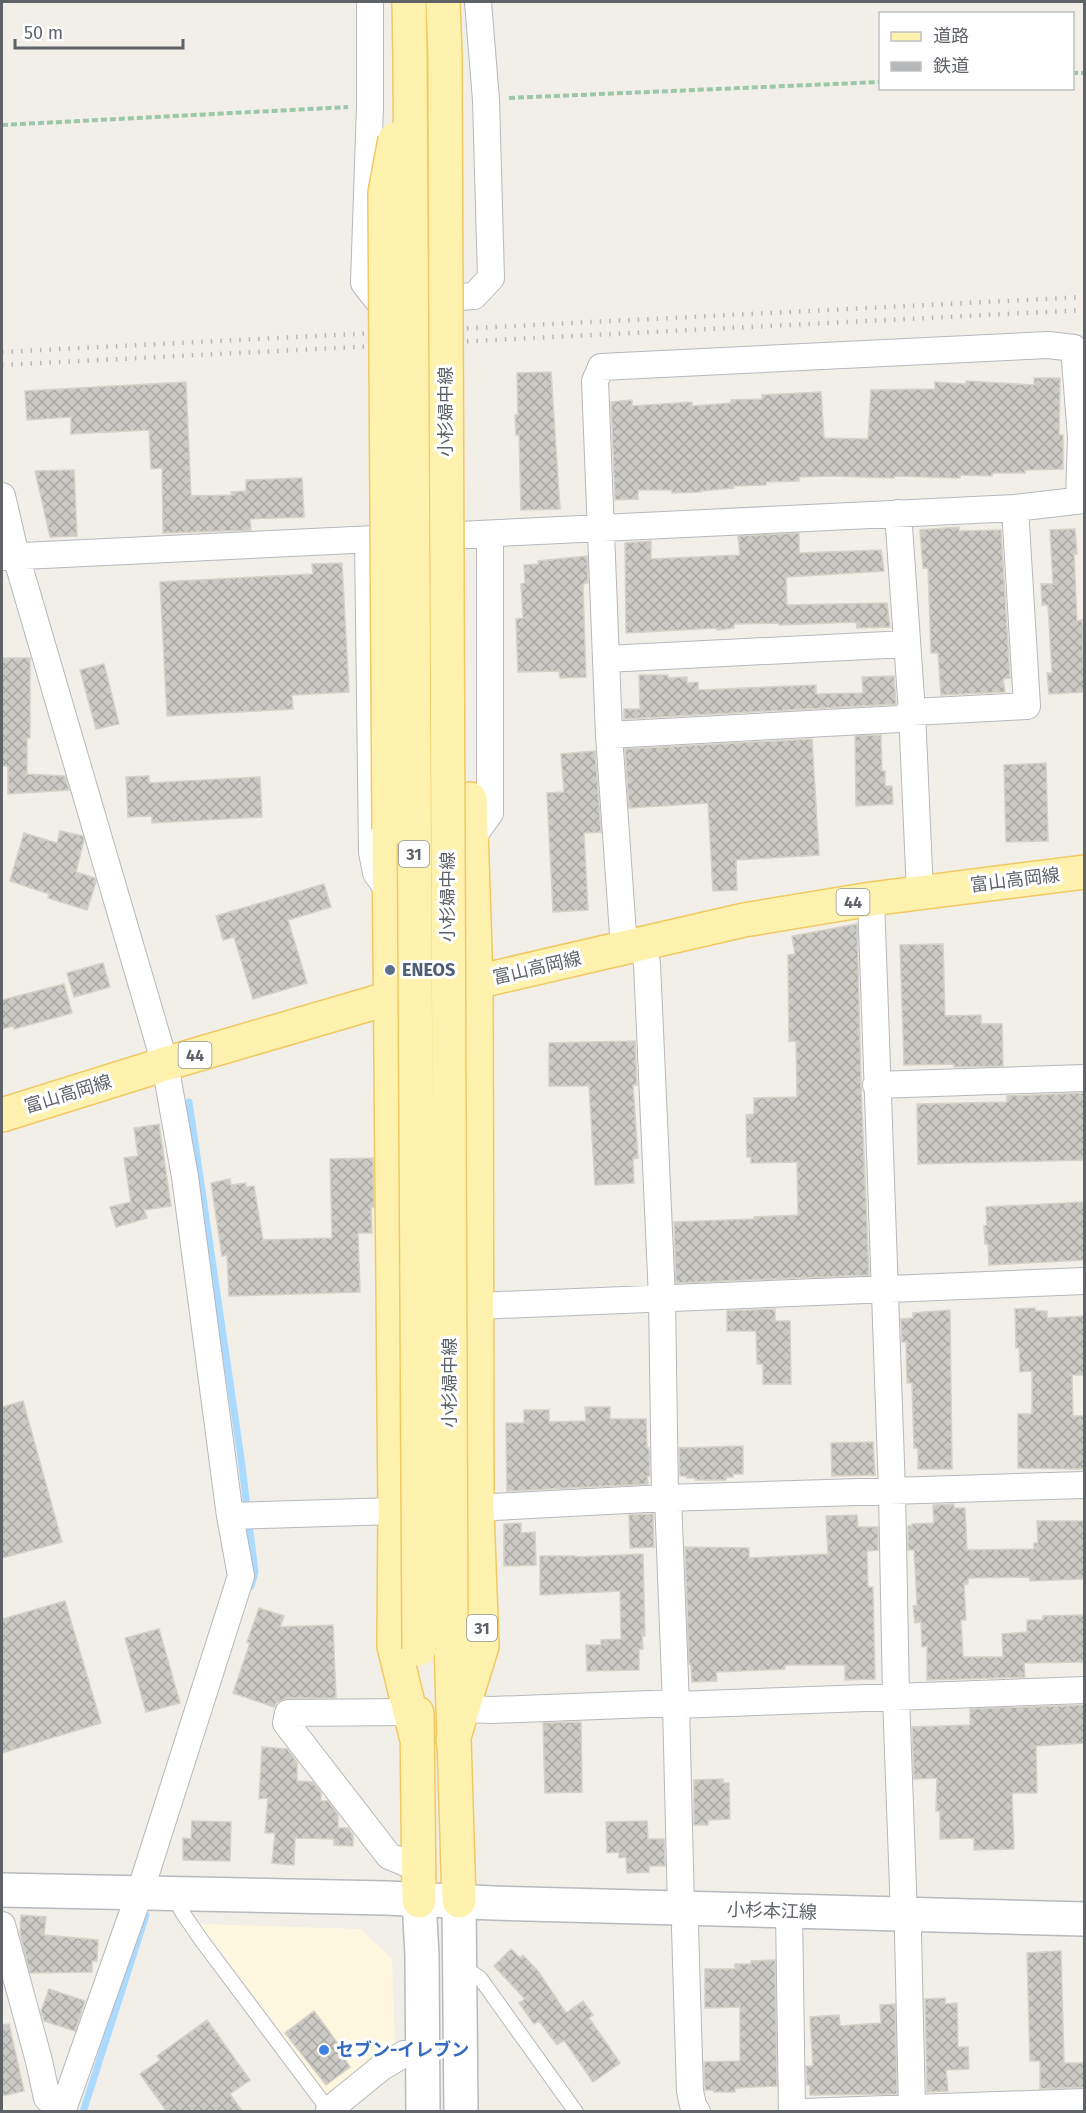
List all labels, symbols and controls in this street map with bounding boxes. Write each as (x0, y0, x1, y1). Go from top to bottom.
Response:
scale bar (15, 12, 183, 50)
legend (879, 12, 1074, 90)
text: 50 m (24, 22, 63, 44)
text: 道路 (933, 25, 969, 47)
text: 鉄道 (933, 55, 969, 77)
street label: 小杉婦中線 (435, 367, 457, 457)
road number: 31 (399, 841, 429, 867)
street label: 小杉婦中線 (437, 852, 459, 942)
street label: 富山高岡線 (969, 864, 1061, 896)
road number: 44 (836, 889, 870, 915)
street label: 富山高岡線 (491, 947, 583, 989)
place label: ENEOS (402, 959, 455, 981)
marker: ENEOS (383, 963, 397, 977)
road number: 44 (178, 1042, 212, 1068)
street label: 富山高岡線 (22, 1070, 114, 1118)
street label: 小杉婦中線 (439, 1338, 461, 1428)
road number: 31 (467, 1615, 497, 1641)
street label: 小杉本江線 (727, 1898, 817, 1924)
place label: セブン-イレブン (336, 2039, 469, 2061)
marker: セブン-イレブン (317, 2043, 331, 2057)

